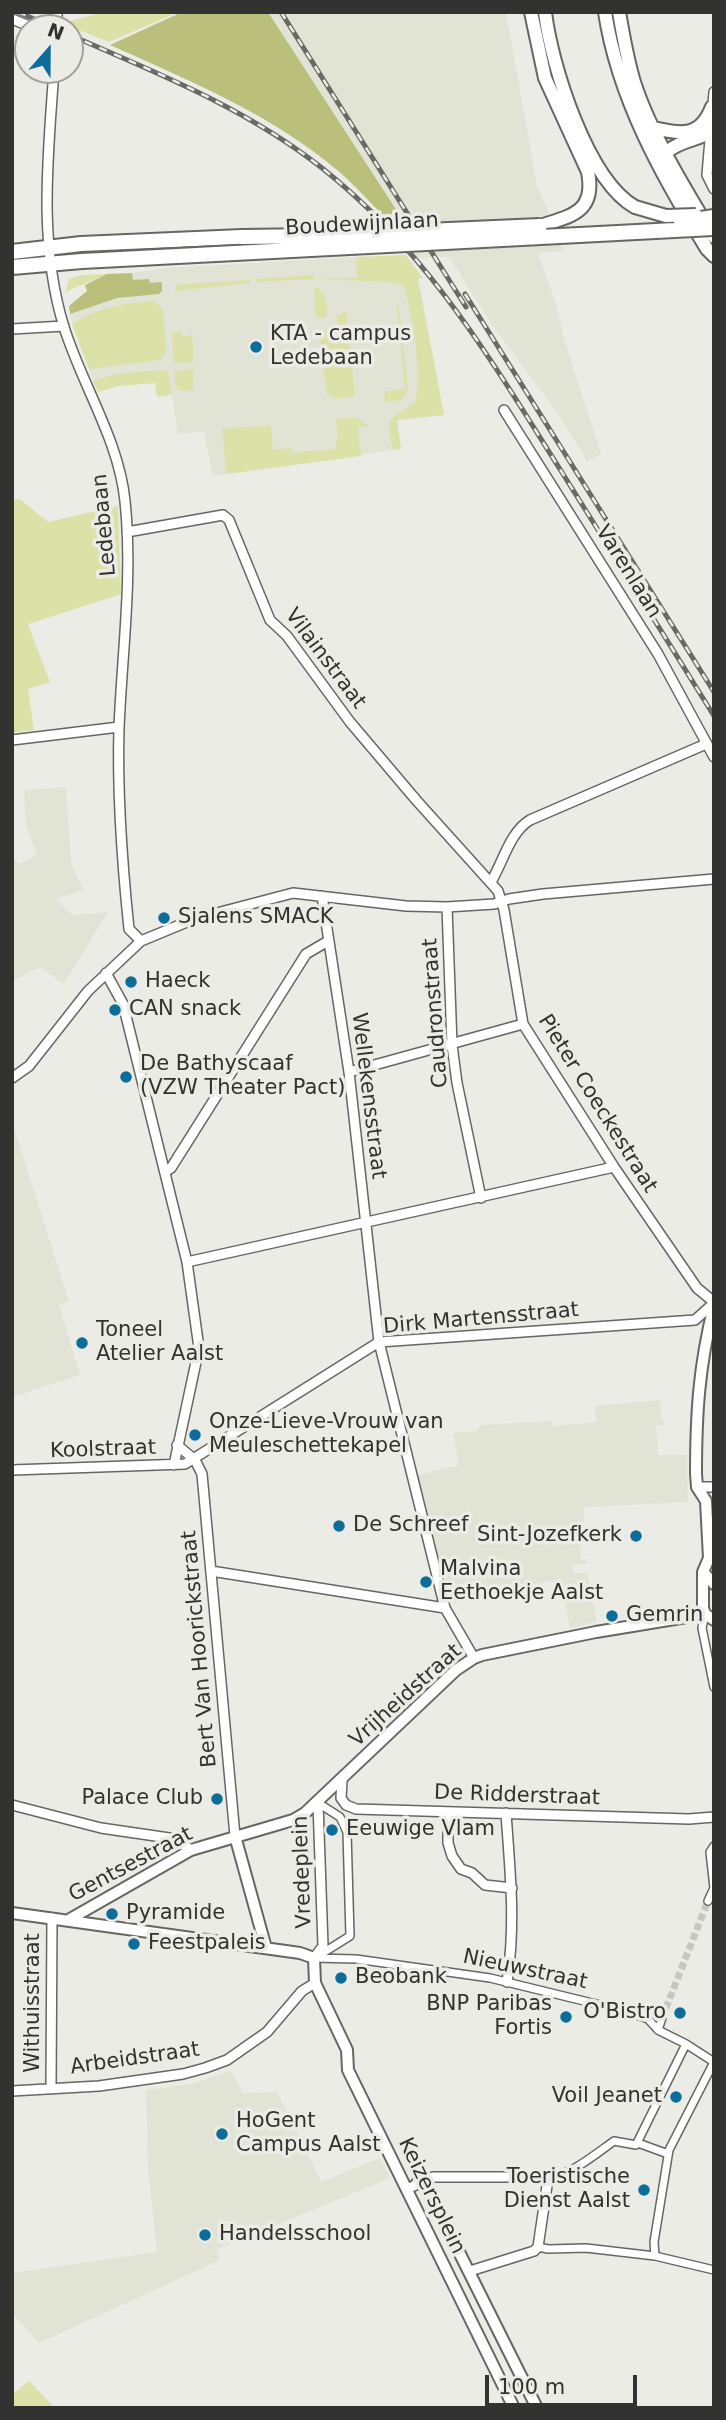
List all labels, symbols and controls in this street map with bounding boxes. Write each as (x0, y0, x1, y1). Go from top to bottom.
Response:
north arrow (14, 14, 84, 84)
text: N (44, 18, 67, 44)
street label: Boudewijnlaan (285, 208, 439, 242)
place label: KTA - campus Ledebaan (270, 322, 411, 372)
marker: KTA - campus Ledebaan (248, 339, 264, 355)
street label: Ledebaan (88, 473, 122, 577)
street label: Varenlaan (590, 521, 666, 623)
street label: Vilainstraat (279, 604, 371, 714)
place label: Sjalens SMACK (178, 905, 334, 931)
marker: Sjalens SMACK (156, 910, 172, 926)
street label: Caudronstraat (418, 937, 454, 1089)
place label: Haeck (145, 969, 210, 995)
marker: Haeck (123, 974, 139, 990)
place label: CAN snack (129, 997, 241, 1023)
marker: CAN snack (107, 1002, 123, 1018)
street label: Pieter Coeckestraat (532, 1010, 662, 1198)
street label: Wellekensstraat (345, 1011, 391, 1181)
place label: De Bathyscaaf (VZW Theater Pact) (140, 1052, 345, 1102)
marker: De Bathyscaaf (VZW Theater Pact) (118, 1069, 134, 1085)
street label: Dirk Martensstraat (382, 1298, 580, 1340)
place label: Toneel Atelier Aalst (96, 1318, 223, 1368)
marker: Toneel Atelier Aalst (74, 1335, 90, 1351)
place label: Onze-Lieve-Vrouw van Meuleschettekapel (209, 1410, 444, 1460)
marker: Onze-Lieve-Vrouw van Meuleschettekapel (187, 1427, 203, 1443)
street label: Koolstraat (50, 1436, 156, 1464)
place label: De Schreef (353, 1513, 468, 1539)
marker: De Schreef (331, 1518, 347, 1534)
place label: Sint-Jozefkerk (477, 1523, 622, 1549)
marker: Sint-Jozefkerk (628, 1528, 644, 1544)
street label: Bert Van Hoorickstraat (177, 1529, 223, 1769)
place label: Malvina Eethoekje Aalst (440, 1557, 603, 1607)
marker: Malvina Eethoekje Aalst (418, 1574, 434, 1590)
place label: Gemrin (626, 1603, 703, 1629)
marker: Gemrin (604, 1608, 620, 1624)
street label: Vrijheidstraat (345, 1639, 467, 1753)
street label: De Ridderstraat (434, 1781, 600, 1811)
place label: Palace Club (81, 1786, 203, 1812)
marker: Palace Club (209, 1791, 225, 1807)
street label: Vredeplein (288, 1815, 318, 1929)
place label: Eeuwige Vlam (346, 1817, 495, 1843)
street label: Gentsestraat (65, 1822, 197, 1908)
marker: Eeuwige Vlam (324, 1822, 340, 1838)
place label: Pyramide (126, 1901, 225, 1927)
marker: Pyramide (104, 1906, 120, 1922)
place label: Feestpaleis (148, 1931, 266, 1957)
street label: Withuisstraat (21, 1933, 47, 2073)
marker: Feestpaleis (126, 1936, 142, 1952)
street label: Nieuwstraat (460, 1945, 590, 1995)
place label: Beobank (355, 1965, 447, 1991)
marker: Beobank (333, 1970, 349, 1986)
place label: BNP Paribas Fortis (426, 1992, 552, 2042)
place label: O'Bistro (583, 2000, 666, 2026)
marker: O'Bistro (672, 2005, 688, 2021)
marker: BNP Paribas Fortis (558, 2009, 574, 2025)
street label: Arbeidstraat (69, 2037, 201, 2081)
place label: Voil Jeanet (552, 2084, 662, 2110)
marker: Voil Jeanet (668, 2089, 684, 2105)
place label: HoGent Campus Aalst (236, 2109, 380, 2159)
marker: HoGent Campus Aalst (214, 2126, 230, 2142)
street label: Keizersplein (392, 2134, 470, 2258)
place label: Toeristische Dienst Aalst (504, 2165, 630, 2215)
marker: Toeristische Dienst Aalst (636, 2182, 652, 2198)
place label: Handelsschool (219, 2222, 371, 2248)
marker: Handelsschool (197, 2227, 213, 2243)
scale bar (488, 2360, 640, 2404)
text: 100 m (498, 2375, 565, 2399)

